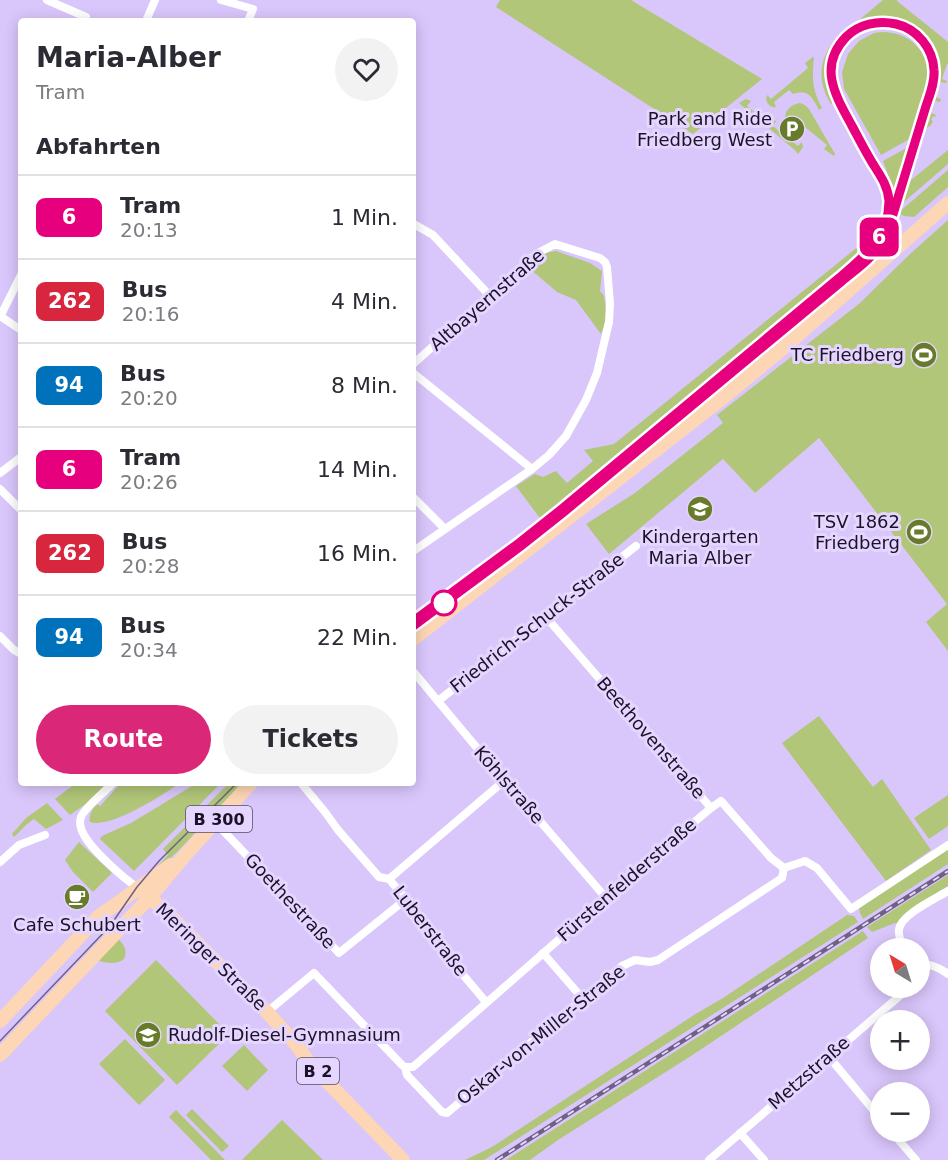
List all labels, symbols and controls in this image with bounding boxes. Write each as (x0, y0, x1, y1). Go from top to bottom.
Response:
button: heart (335, 38, 398, 101)
text: Maria-Alber (36, 41, 221, 74)
text: Tram (36, 80, 85, 104)
place label: Park and Ride Friedberg West (637, 108, 772, 150)
parking icon: Park and Ride Friedberg West (777, 114, 807, 144)
text: Abfahrten (36, 134, 161, 159)
text: Tram (120, 193, 181, 218)
text: 6 (62, 205, 76, 229)
text: 1 Min. (331, 205, 398, 230)
text: 20:13 (120, 218, 178, 242)
line badge: 6 (860, 218, 898, 256)
text: 6 (872, 225, 886, 249)
street label: Altbayernstraße (425, 244, 548, 355)
text: Bus (122, 277, 167, 302)
text: 262 (48, 289, 92, 313)
text: 4 Min. (331, 289, 398, 314)
text: 20:16 (122, 302, 179, 326)
sports icon: TC Friedberg (909, 340, 939, 370)
place label: TC Friedberg (790, 344, 904, 365)
text: Bus (120, 361, 166, 386)
text: 94 (54, 373, 84, 397)
text: 8 Min. (331, 373, 398, 398)
text: 20:20 (120, 386, 178, 410)
text: Tram (120, 445, 181, 470)
text: 6 (62, 457, 76, 481)
text: 14 Min. (317, 457, 398, 482)
text: 20:26 (120, 470, 178, 494)
school or university icon: Kindergarten Maria Alber (685, 494, 715, 524)
place label: TSV 1862 Friedberg (813, 511, 900, 553)
sports icon: TSV 1862 Friedberg (904, 517, 934, 547)
place label: Kindergarten Maria Alber (641, 526, 759, 568)
text: Bus (122, 529, 167, 554)
text: 262 (48, 541, 92, 565)
text: 16 Min. (317, 541, 398, 566)
street label: Friedrich-Schuck-Straße (446, 548, 628, 697)
text: 20:28 (122, 554, 179, 578)
unlabelled marker (431, 590, 457, 616)
text: Bus (120, 613, 166, 638)
text: 94 (54, 625, 84, 649)
text: 22 Min. (317, 625, 398, 650)
text: 20:34 (120, 638, 178, 662)
street label: Beethovenstraße (593, 673, 710, 803)
button: Route (36, 705, 211, 774)
button: Tickets (223, 705, 398, 774)
street label: Köhlstraße (470, 742, 549, 828)
road number: B 300 (186, 806, 252, 832)
street label: Fürstenfelderstraße (553, 814, 700, 946)
street label: Goethestraße (241, 849, 340, 953)
cafe icon: Cafe Schubert (62, 882, 92, 912)
street label: Luberstraße (389, 882, 472, 980)
street label: Meringer Straße (152, 899, 271, 1015)
place label: Cafe Schubert (13, 914, 141, 935)
north arrow (870, 938, 930, 998)
map controls (870, 938, 930, 1142)
street label: Oskar-von-Miller-Straße (452, 960, 629, 1109)
button: + (870, 1010, 930, 1070)
school or university icon: Rudolf-Diesel-Gymnasium (133, 1020, 163, 1050)
place label: Rudolf-Diesel-Gymnasium (168, 1024, 401, 1045)
street label: Metzstraße (764, 1032, 853, 1113)
road number: B 2 (297, 1058, 339, 1084)
button: − (870, 1082, 930, 1142)

